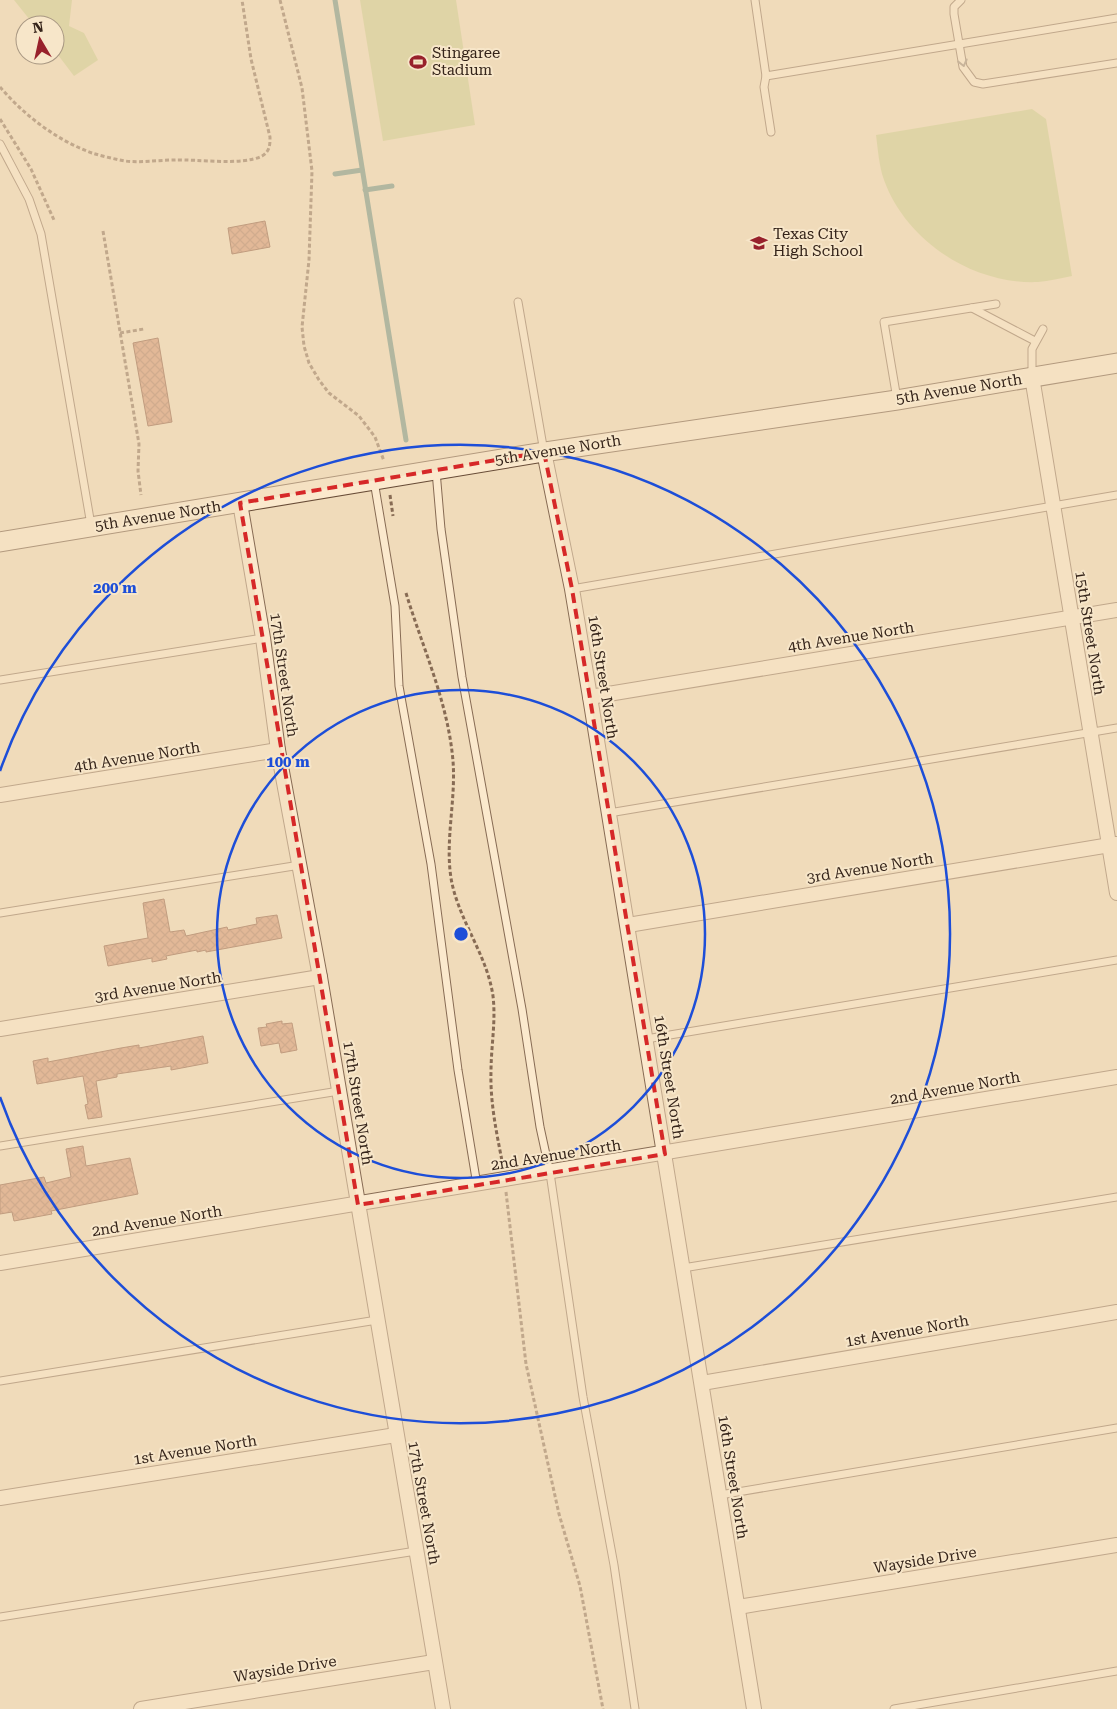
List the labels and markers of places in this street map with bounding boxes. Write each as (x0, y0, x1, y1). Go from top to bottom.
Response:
place label: Stingaree Stadium (432, 44, 500, 79)
sports icon: Stingaree Stadium (408, 52, 428, 72)
place label: Texas City High School (773, 225, 863, 260)
school or university icon: Texas City High School (749, 233, 769, 253)
centre of rings (452, 925, 470, 943)

